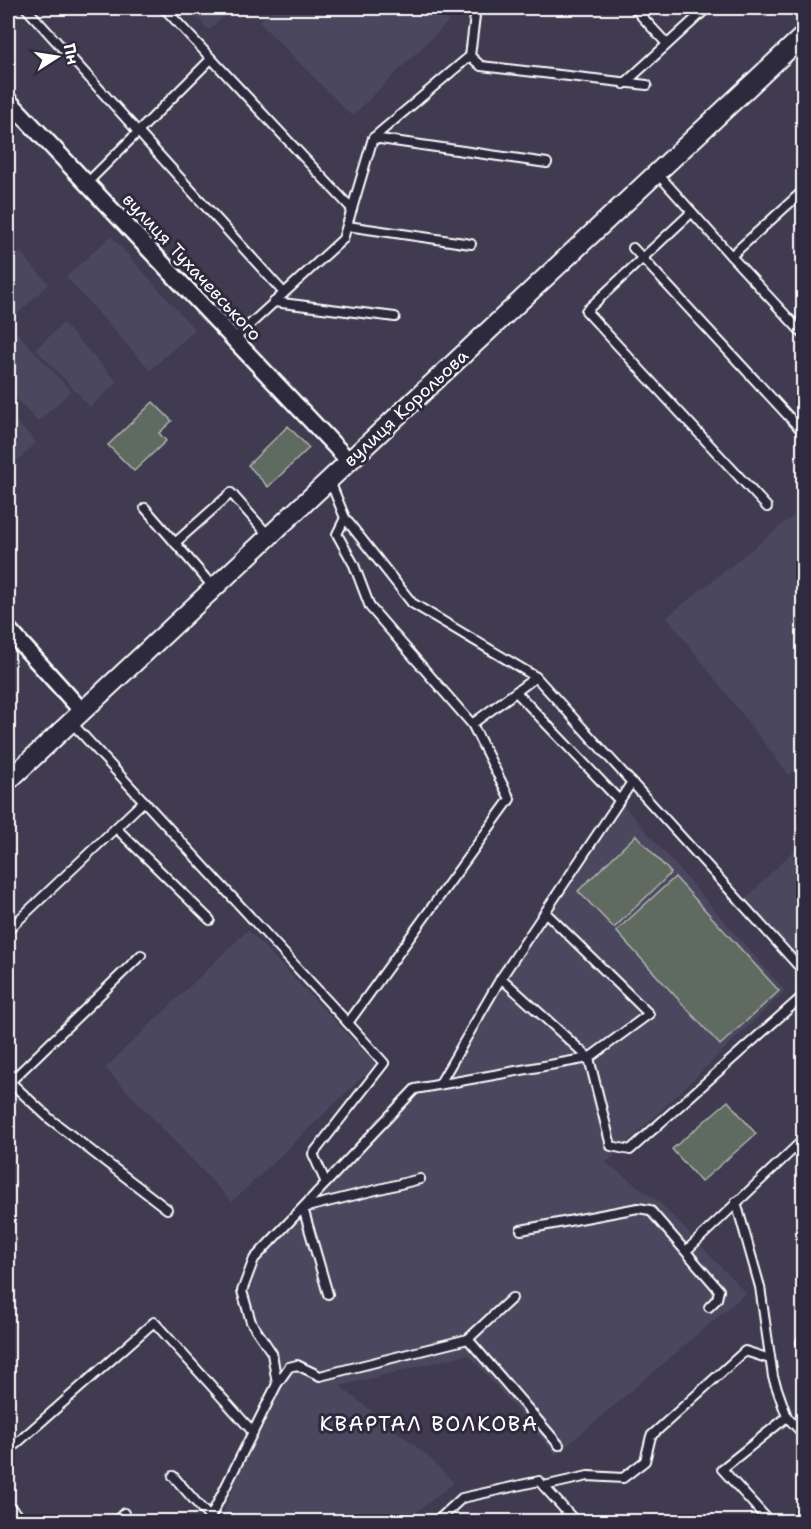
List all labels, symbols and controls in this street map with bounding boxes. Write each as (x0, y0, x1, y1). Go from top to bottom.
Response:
north arrow (27, 27, 87, 87)
text: Пн (59, 41, 84, 67)
street label: вулиця Тухачевського (117, 188, 267, 346)
street label: вулиця Корольова (339, 344, 473, 472)
district label: КВАРТАЛ ВОЛКОВА (320, 1410, 538, 1438)

